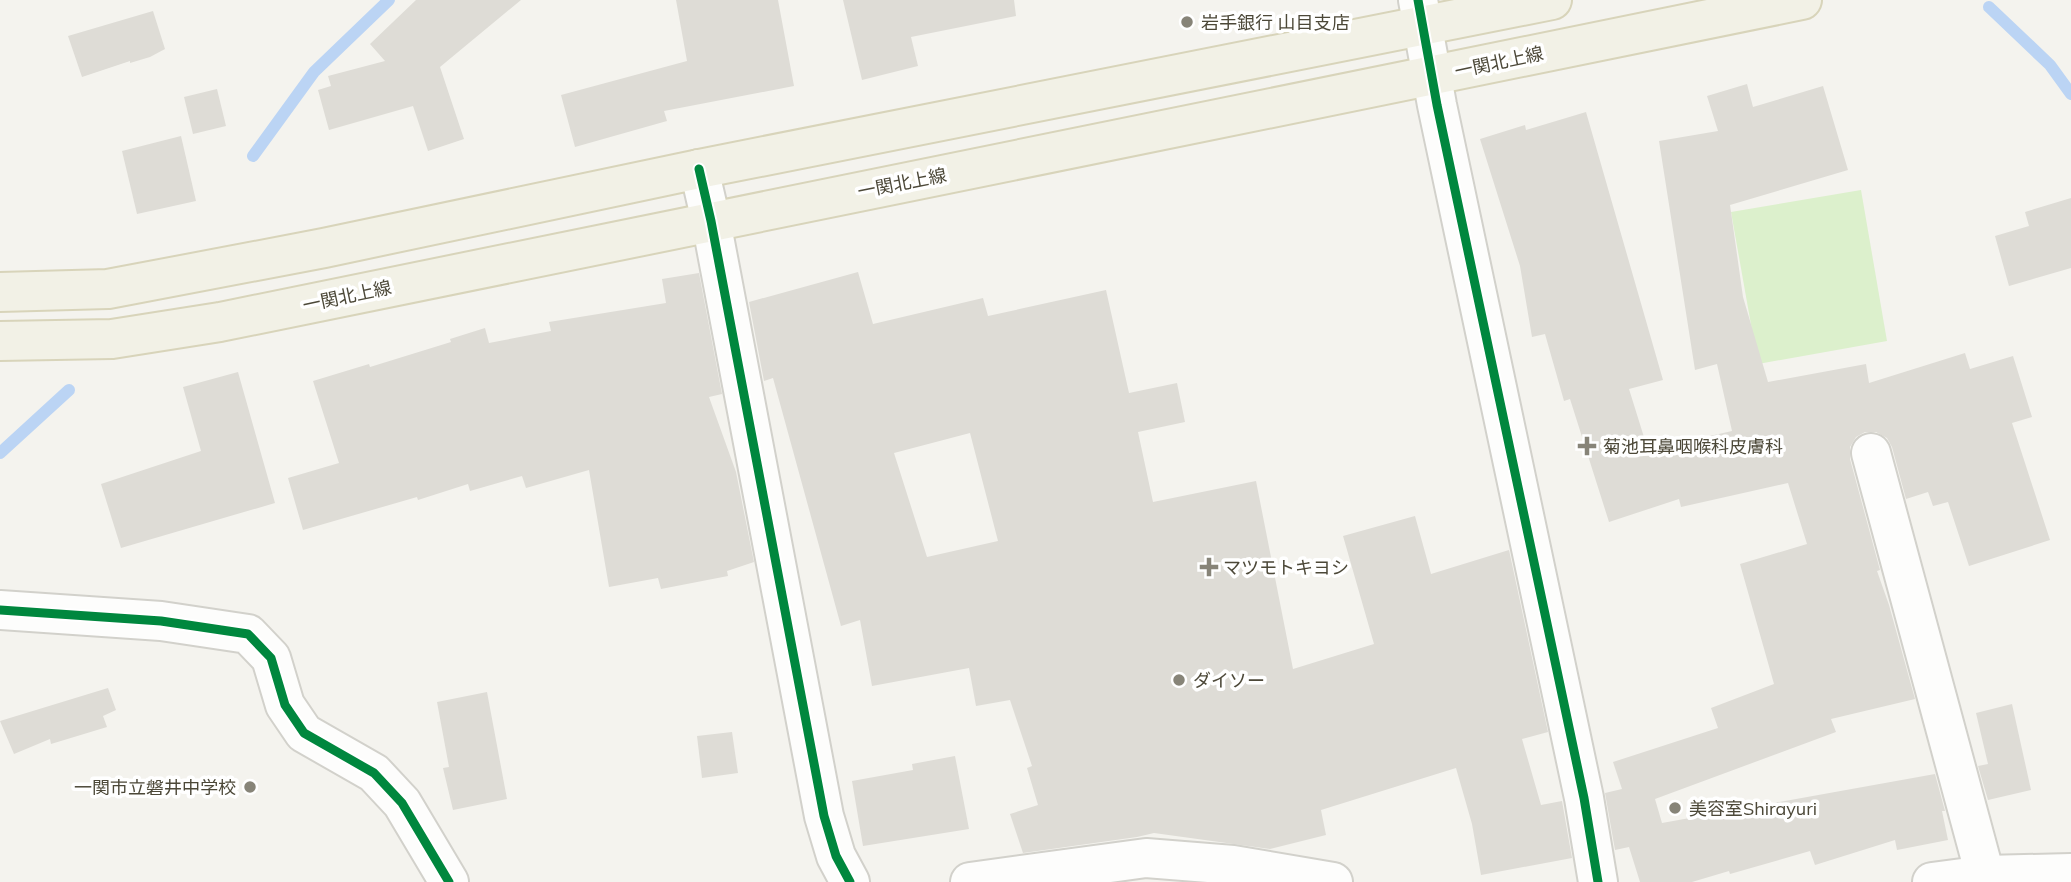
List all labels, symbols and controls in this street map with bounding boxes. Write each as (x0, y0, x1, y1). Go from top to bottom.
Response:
place label: 岩手銀行 山目支店 (1201, 11, 1350, 34)
marker: 岩手銀行 山目支店 (1179, 14, 1195, 30)
street label: 一関北上線 (1453, 41, 1545, 83)
street label: 一関北上線 (856, 163, 948, 203)
street label: 一関北上線 (301, 275, 393, 317)
place label: 菊池耳鼻咽喉科皮膚科 (1603, 435, 1783, 458)
marker: 菊池耳鼻咽喉科皮膚科 (1577, 436, 1597, 456)
place label: マツモトキヨシ (1223, 556, 1349, 579)
marker: マツモトキヨシ (1201, 559, 1217, 575)
place label: ダイソー (1193, 669, 1265, 692)
marker: ダイソー (1171, 672, 1187, 688)
place label: 一関市立磐井中学校 (74, 776, 236, 799)
marker: 一関市立磐井中学校 (242, 779, 258, 795)
place label: 美容室Shirayuri (1689, 797, 1817, 820)
marker: 美容室Shirayuri (1667, 800, 1683, 816)

